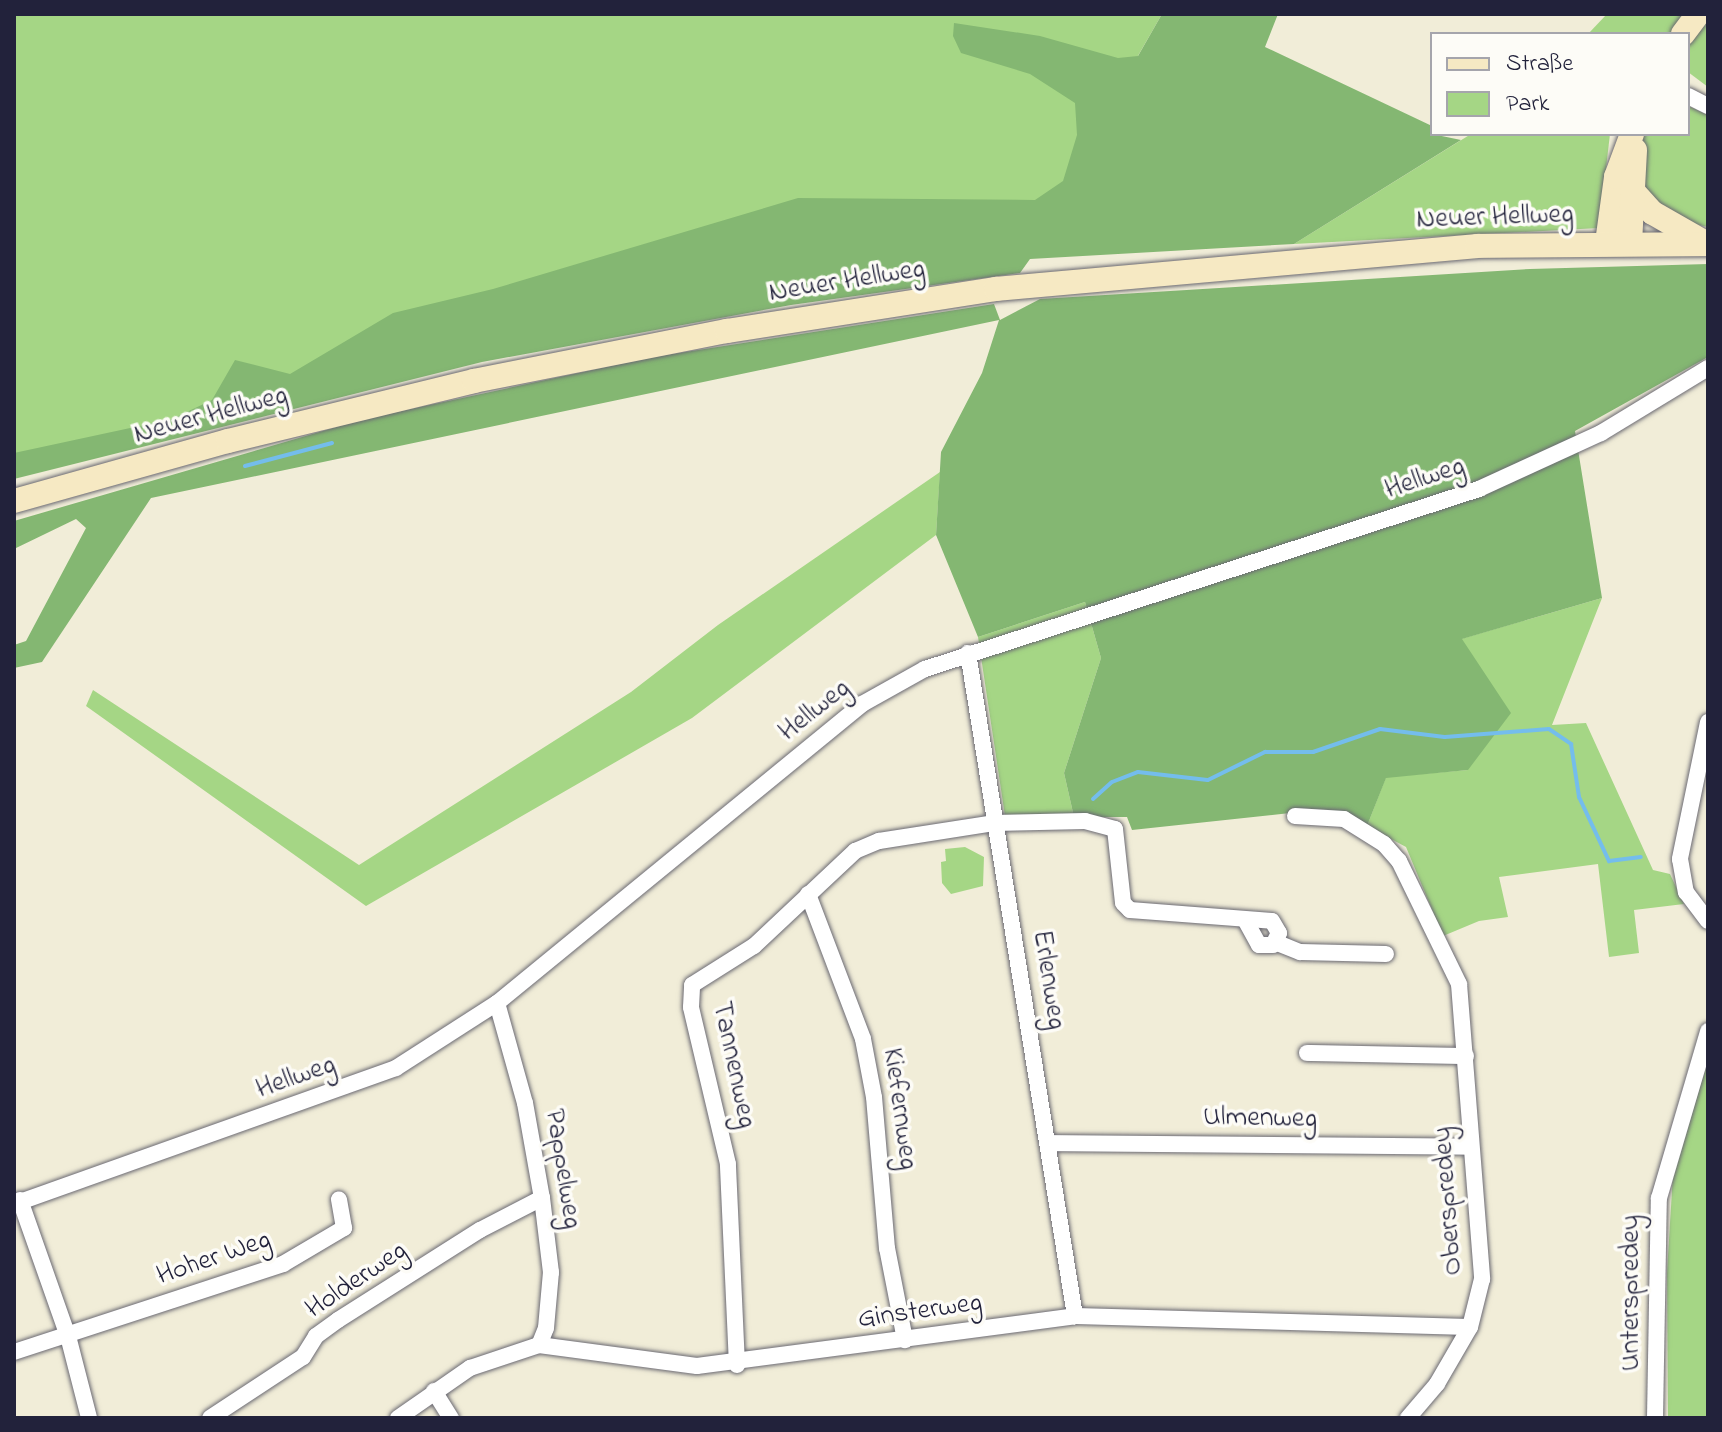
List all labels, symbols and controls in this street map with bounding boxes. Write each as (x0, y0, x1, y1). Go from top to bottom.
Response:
legend (1430, 32, 1690, 136)
text: Straße (1506, 47, 1573, 82)
text: Park (1506, 87, 1549, 122)
street label: Neuer Hellweg (1416, 198, 1574, 238)
street label: Neuer Hellweg (767, 253, 927, 311)
street label: Neuer Hellweg (131, 379, 291, 453)
street label: Hellweg (1381, 450, 1469, 508)
street label: Hellweg (772, 673, 858, 749)
street label: Erlenweg (1024, 928, 1072, 1032)
street label: Tannenweg (703, 999, 763, 1131)
street label: Kiefernweg (874, 1046, 924, 1172)
street label: Hellweg (252, 1049, 340, 1107)
street label: Ulmenweg (1203, 1101, 1317, 1137)
street label: Pappelweg (536, 1107, 588, 1231)
street label: Oberspredey (1427, 1126, 1471, 1276)
street label: Unterspredey (1615, 1215, 1649, 1371)
street label: Hoher Weg (153, 1224, 275, 1294)
street label: Holderweg (300, 1235, 414, 1327)
street label: Ginsterweg (856, 1287, 984, 1337)

